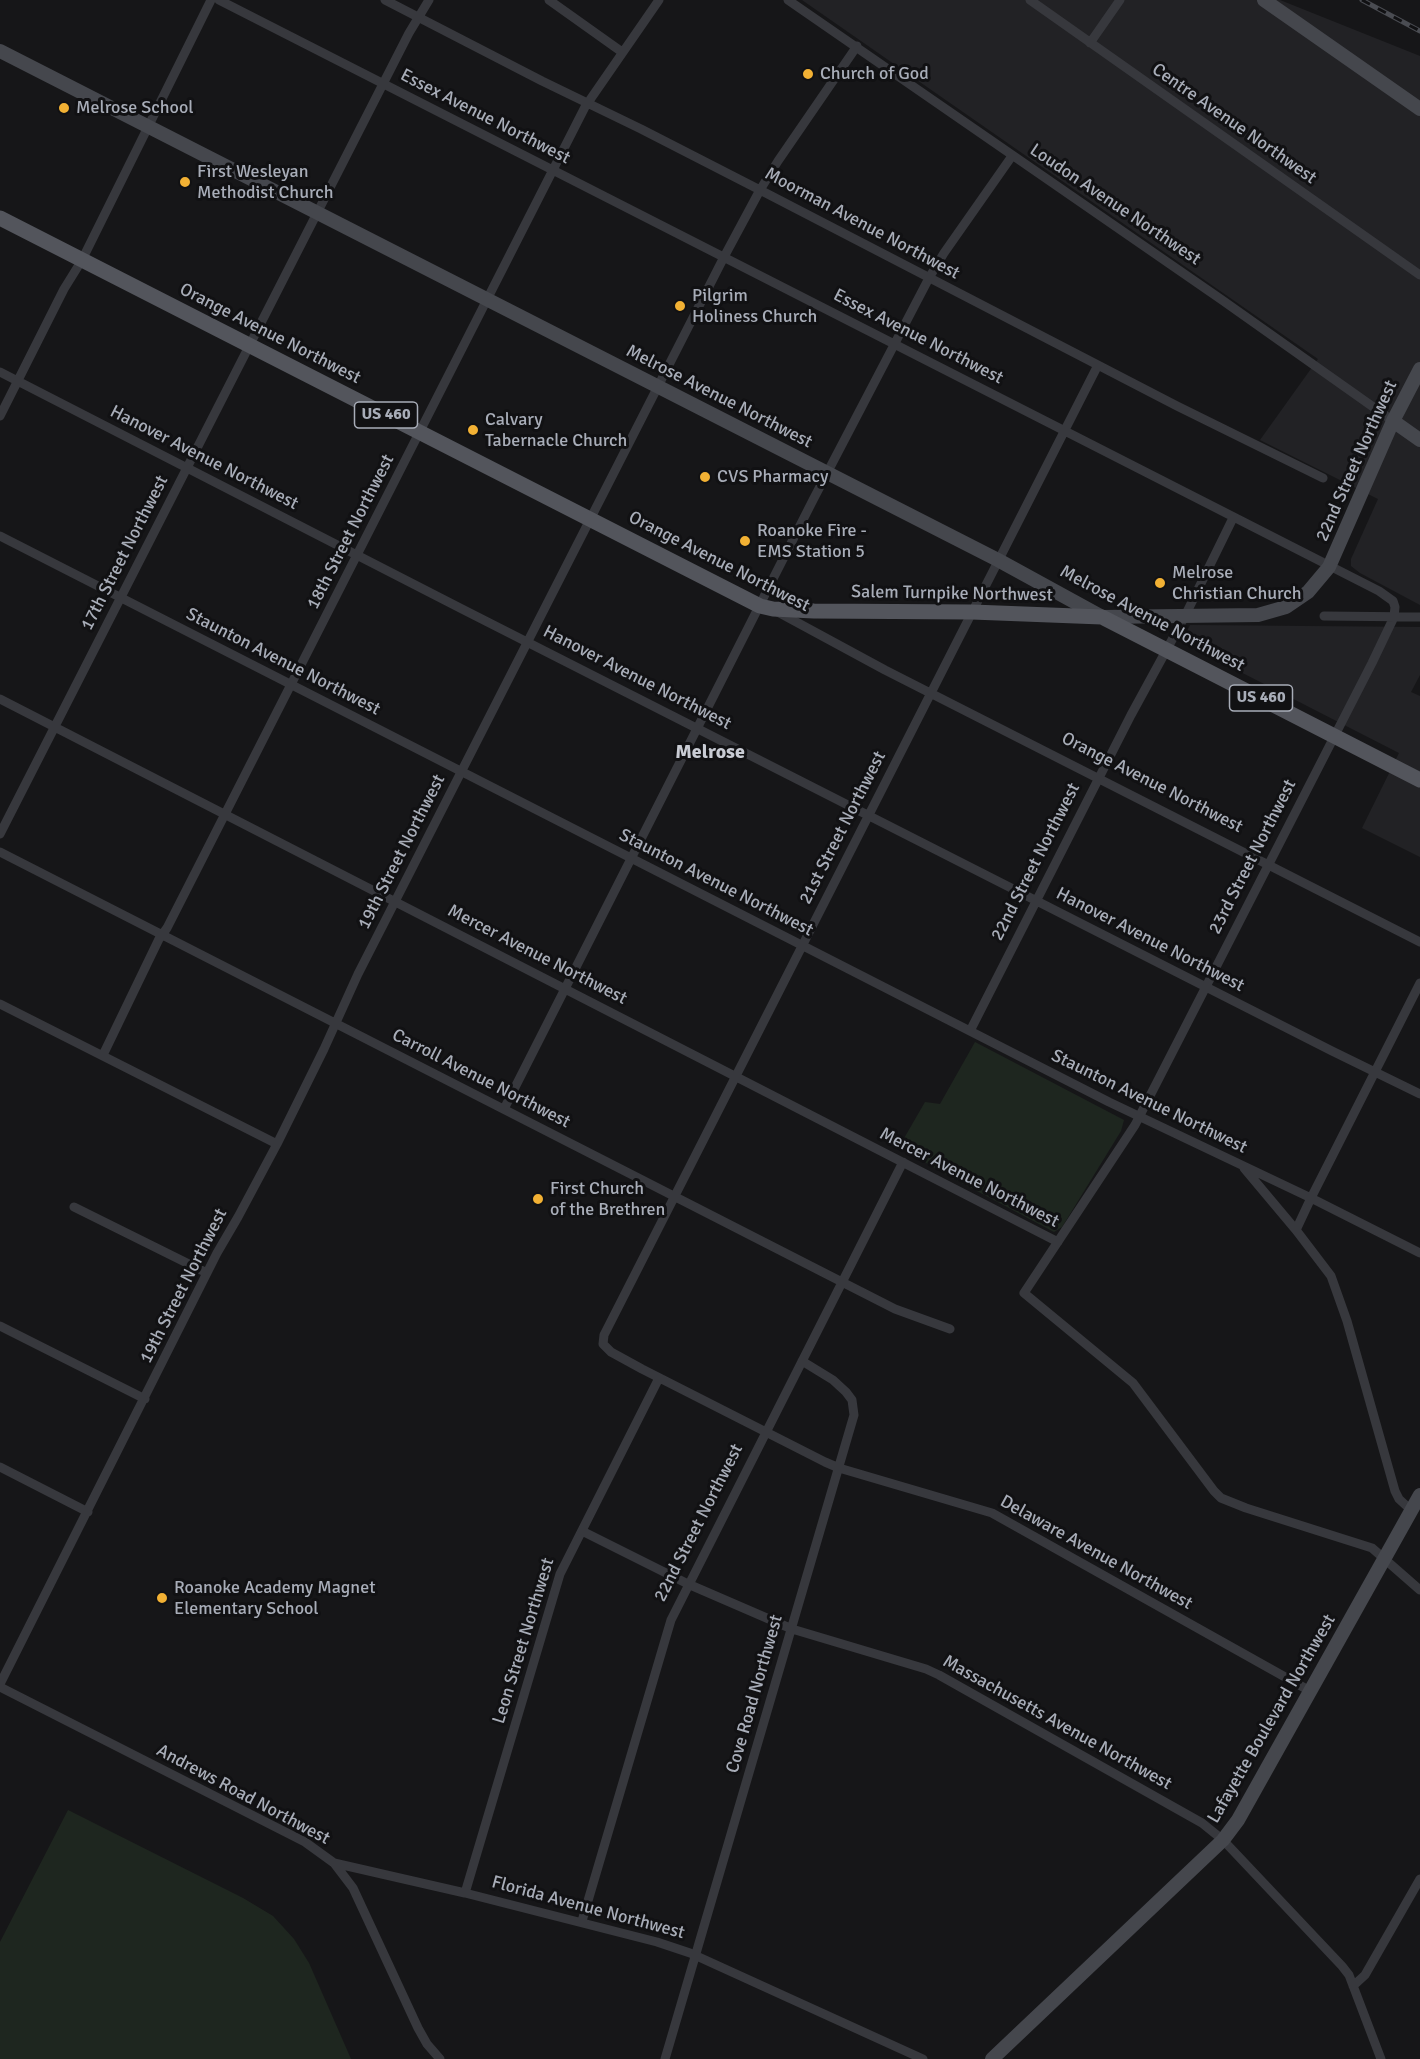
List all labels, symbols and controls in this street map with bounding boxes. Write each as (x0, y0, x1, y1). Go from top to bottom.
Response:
street label: Centre Avenue Northwest (1148, 59, 1320, 189)
place label: Church of God (820, 63, 929, 85)
street label: Essex Avenue Northwest (396, 65, 574, 169)
marker: Church of God (801, 67, 815, 81)
place label: Melrose School (76, 97, 194, 119)
marker: Melrose School (57, 101, 71, 115)
street label: Loudon Avenue Northwest (1025, 140, 1205, 270)
place label: First Wesleyan Methodist Church (197, 161, 334, 204)
street label: Moorman Avenue Northwest (761, 163, 963, 285)
marker: First Wesleyan Methodist Church (178, 175, 192, 189)
street label: Orange Avenue Northwest (176, 279, 364, 389)
place label: Pilgrim Holiness Church (692, 285, 817, 328)
street label: Essex Avenue Northwest (829, 285, 1007, 389)
marker: Pilgrim Holiness Church (673, 299, 687, 313)
street label: Melrose Avenue Northwest (622, 341, 816, 453)
street label: 22nd Street Northwest (1312, 377, 1402, 545)
street label: Hanover Avenue Northwest (106, 401, 302, 515)
road number: US 460 (354, 402, 418, 428)
place label: Calvary Tabernacle Church (485, 409, 627, 452)
marker: Calvary Tabernacle Church (466, 423, 480, 437)
street label: 18th Street Northwest (303, 451, 399, 613)
place label: CVS Pharmacy (717, 466, 828, 488)
marker: CVS Pharmacy (698, 470, 712, 484)
street label: 17th Street Northwest (77, 472, 173, 634)
street label: Orange Avenue Northwest (625, 507, 813, 617)
place label: Roanoke Fire - EMS Station 5 (757, 520, 867, 562)
marker: Roanoke Fire - EMS Station 5 (738, 534, 752, 548)
street label: Melrose Avenue Northwest (1056, 561, 1248, 677)
place label: Melrose Christian Church (1172, 562, 1302, 604)
marker: Melrose Christian Church (1153, 576, 1167, 590)
street label: Salem Turnpike Northwest (851, 581, 1053, 607)
street label: Staunton Avenue Northwest (182, 604, 384, 720)
street label: Hanover Avenue Northwest (539, 621, 735, 735)
road number: US 460 (1230, 685, 1292, 711)
street label: Orange Avenue Northwest (1058, 728, 1246, 838)
district label: Melrose (675, 741, 745, 765)
street label: 21st Street Northwest (795, 748, 891, 908)
street label: 19th Street Northwest (354, 771, 450, 933)
street label: 23rd Street Northwest (1205, 776, 1301, 938)
street label: 22nd Street Northwest (987, 780, 1085, 944)
street label: Staunton Avenue Northwest (615, 825, 817, 941)
street label: Hanover Avenue Northwest (1052, 883, 1248, 997)
street label: Mercer Avenue Northwest (444, 900, 630, 1010)
street label: Carroll Avenue Northwest (388, 1025, 574, 1133)
street label: Staunton Avenue Northwest (1048, 1045, 1250, 1159)
street label: Mercer Avenue Northwest (876, 1123, 1062, 1233)
place label: First Church of the Brethren (550, 1178, 665, 1220)
marker: First Church of the Brethren (531, 1192, 545, 1206)
street label: 19th Street Northwest (136, 1205, 232, 1367)
street label: 22nd Street Northwest (650, 1441, 748, 1605)
street label: Delaware Avenue Northwest (996, 1491, 1196, 1615)
street label: Leon Street Northwest (488, 1555, 560, 1727)
place label: Roanoke Academy Magnet Elementary School (174, 1577, 375, 1620)
marker: Roanoke Academy Magnet Elementary School (155, 1591, 169, 1605)
street label: Lafayette Boulevard Northwest (1203, 1611, 1341, 1827)
street label: Cove Road Northwest (722, 1612, 788, 1776)
street label: Massachusetts Avenue Northwest (939, 1651, 1175, 1795)
street label: Andrews Road Northwest (153, 1740, 333, 1850)
street label: Florida Avenue Northwest (489, 1872, 687, 1944)

